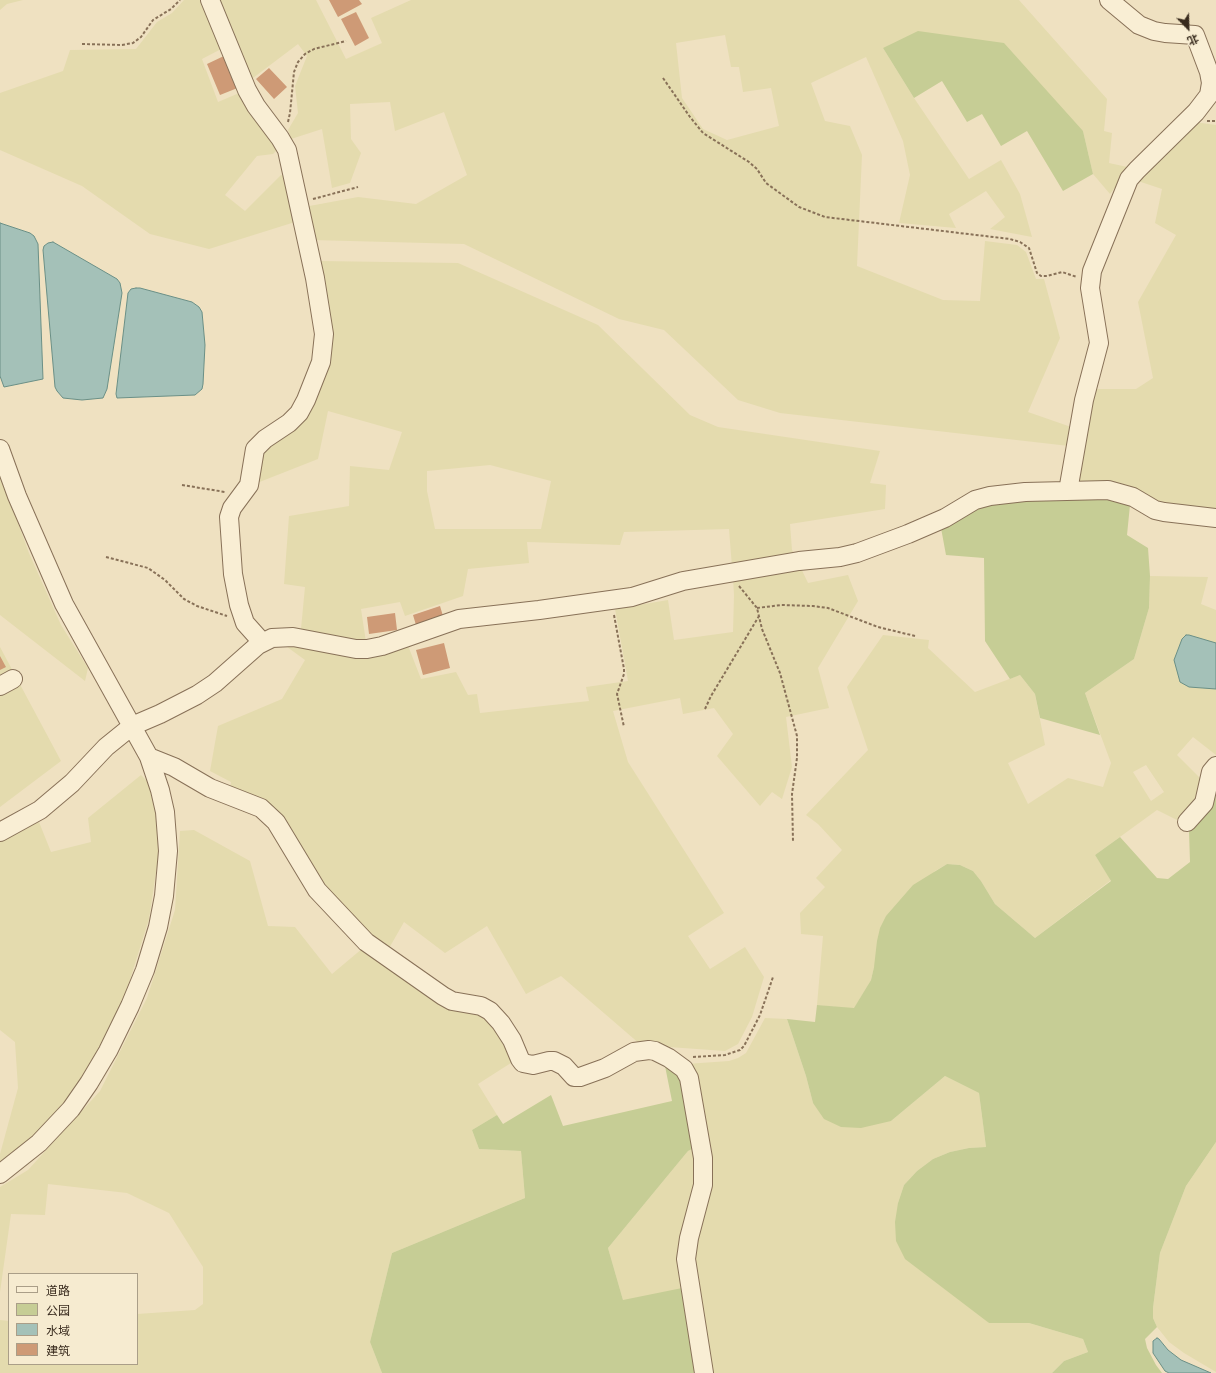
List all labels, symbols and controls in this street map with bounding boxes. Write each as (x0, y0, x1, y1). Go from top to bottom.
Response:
north arrow (1168, 8, 1208, 48)
text: 北 (1185, 31, 1200, 48)
legend (8, 1273, 138, 1365)
text: 道路 (46, 1284, 70, 1298)
text: 公园 (46, 1304, 70, 1318)
text: 水域 (46, 1324, 70, 1338)
text: 建筑 (46, 1344, 70, 1358)

